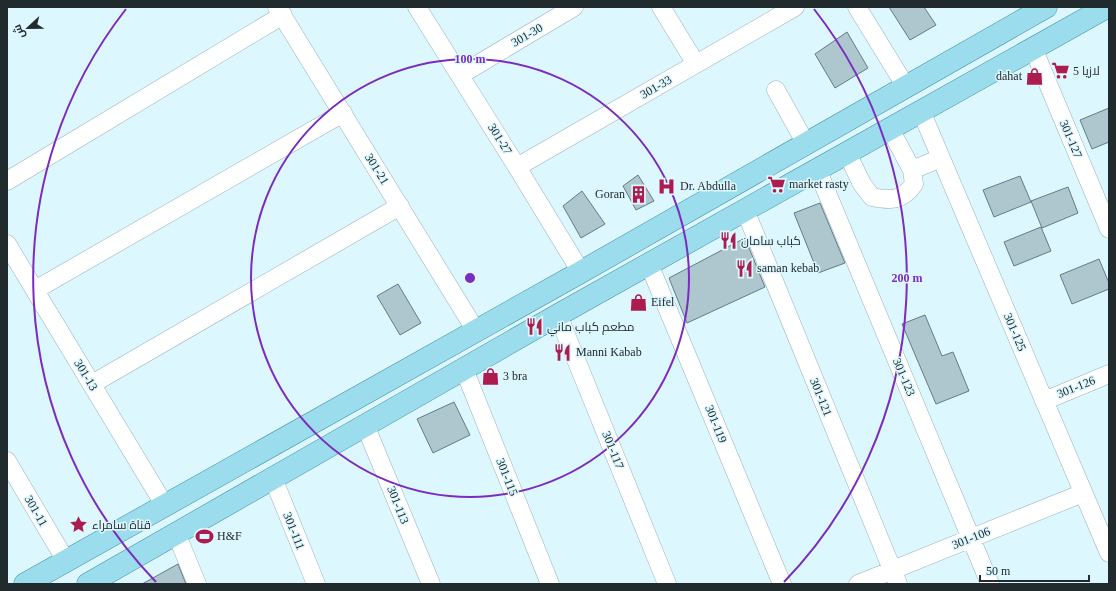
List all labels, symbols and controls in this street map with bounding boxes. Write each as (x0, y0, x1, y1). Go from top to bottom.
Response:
north arrow (8, 8, 48, 48)
street label: 301-30 (509, 20, 545, 50)
text: ش (11, 23, 28, 41)
text: 100 m (455, 52, 486, 66)
supermarket icon: لازیا 5 (1050, 61, 1070, 81)
place label: لازیا 5 (1073, 64, 1100, 78)
shop icon: dahat (1025, 66, 1045, 86)
place label: dahat (996, 69, 1023, 83)
street label: 301-33 (638, 72, 674, 102)
street label: 301-127 (1057, 118, 1085, 160)
street label: 301-27 (485, 121, 515, 157)
street label: 301-21 (362, 151, 392, 187)
supermarket icon: market rasty (766, 174, 786, 194)
hospital icon: Dr. Abdulla (657, 176, 677, 196)
place label: market rasty (789, 177, 849, 191)
place label: Dr. Abdulla (680, 179, 737, 193)
building icon: Goran (628, 184, 648, 204)
place label: Goran (595, 187, 625, 201)
restaurant icon: کباب سامان (718, 231, 738, 251)
place label: کباب سامان (741, 234, 801, 248)
restaurant icon: saman kebab (734, 258, 754, 278)
place label: saman kebab (757, 261, 819, 275)
centre of rings (463, 271, 477, 285)
text: 200 m (892, 271, 923, 285)
shop icon: Eifel (628, 292, 648, 312)
place label: Eifel (651, 295, 675, 309)
street label: 301-125 (1001, 311, 1029, 353)
restaurant icon: مطعم كباب ماني (524, 317, 544, 337)
place label: مطعم كباب ماني (547, 320, 634, 337)
restaurant icon: Manni Kabab (553, 342, 573, 362)
place label: Manni Kabab (576, 345, 642, 359)
street label: 301-123 (890, 356, 918, 398)
street label: 301-13 (71, 357, 101, 393)
shop icon: 3 bra (480, 366, 500, 386)
place label: 3 bra (503, 369, 528, 383)
street label: 301-126 (1055, 373, 1097, 401)
street label: 301-121 (807, 376, 835, 418)
street label: 301-119 (702, 403, 730, 445)
street label: 301-117 (599, 429, 627, 471)
street label: 301-115 (493, 456, 521, 498)
street label: 301-113 (384, 484, 412, 526)
street label: 301-11 (22, 493, 50, 529)
street label: 301-111 (280, 510, 308, 552)
place icon: قناة سامراء (69, 515, 89, 535)
place label: قناة سامراء (92, 518, 151, 532)
street label: 301-106 (950, 524, 992, 552)
sports icon: H&F (194, 526, 214, 546)
place label: H&F (217, 529, 242, 543)
scale bar (980, 557, 1089, 583)
text: 50 m (986, 564, 1011, 578)

